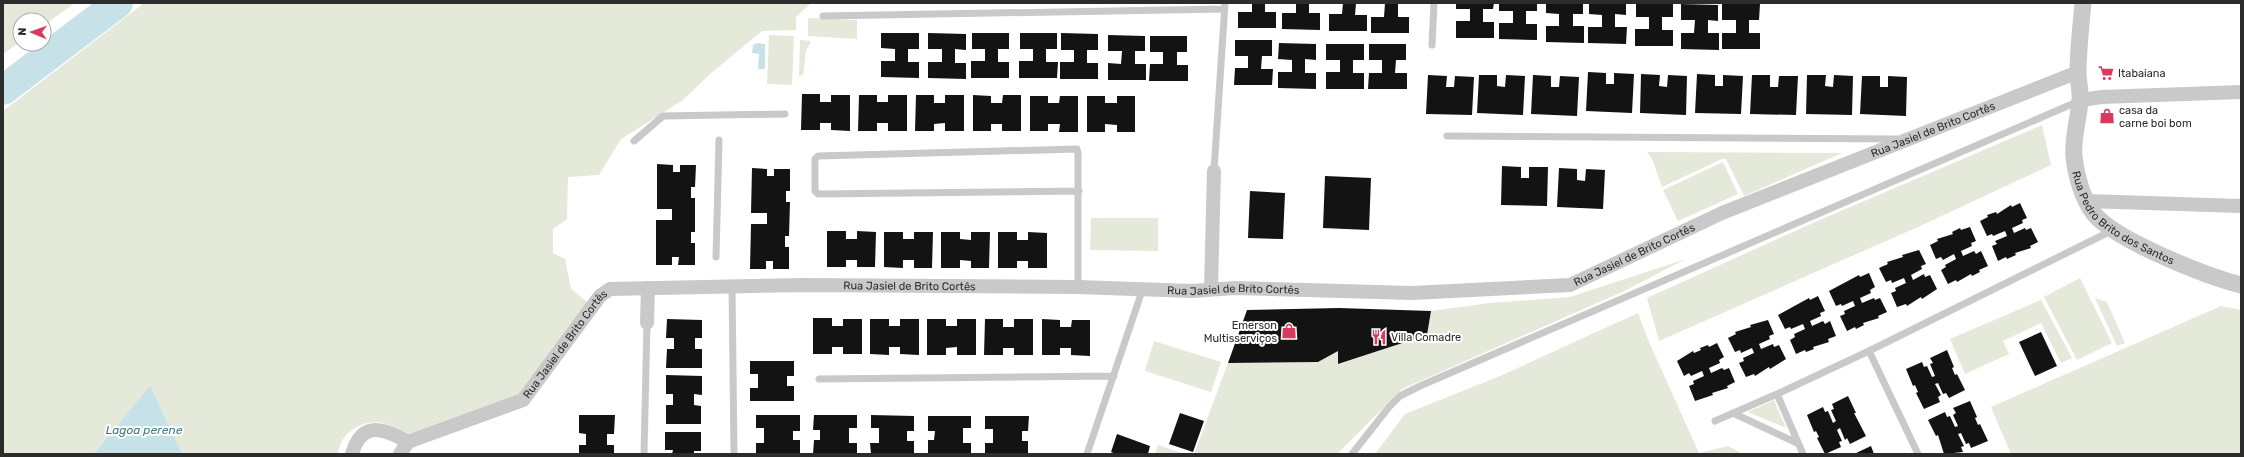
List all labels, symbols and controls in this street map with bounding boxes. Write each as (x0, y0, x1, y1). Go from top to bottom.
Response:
north arrow (12, 12, 52, 52)
text: N (16, 27, 29, 36)
supermarket icon: Itabaiana (2097, 64, 2115, 82)
place label: Itabaiana (2118, 67, 2165, 80)
street label: Rua Jasiel de Brito Cortês (1869, 99, 1997, 160)
place label: casa da carne boi bom (2119, 104, 2192, 130)
shop icon: casa da carne boi bom (2098, 107, 2116, 125)
street label: Rua Pedro Brito dos Santos (2069, 170, 2177, 268)
street label: Rua Jasiel de Brito Cortês (1572, 221, 1697, 289)
street label: Rua Jasiel de Brito Cortês (843, 279, 976, 293)
street label: Rua Jasiel de Brito Cortês (1167, 282, 1300, 298)
street label: Rua Jasiel de Brito Cortês (521, 287, 610, 401)
place label: Emerson Multisserviços (1204, 319, 1277, 345)
shop icon: Emerson Multisserviços (1280, 322, 1298, 340)
restaurant icon: Villa Comadre (1370, 328, 1388, 346)
place label: Villa Comadre (1391, 331, 1461, 344)
water label: Lagoa perene (106, 423, 183, 437)

